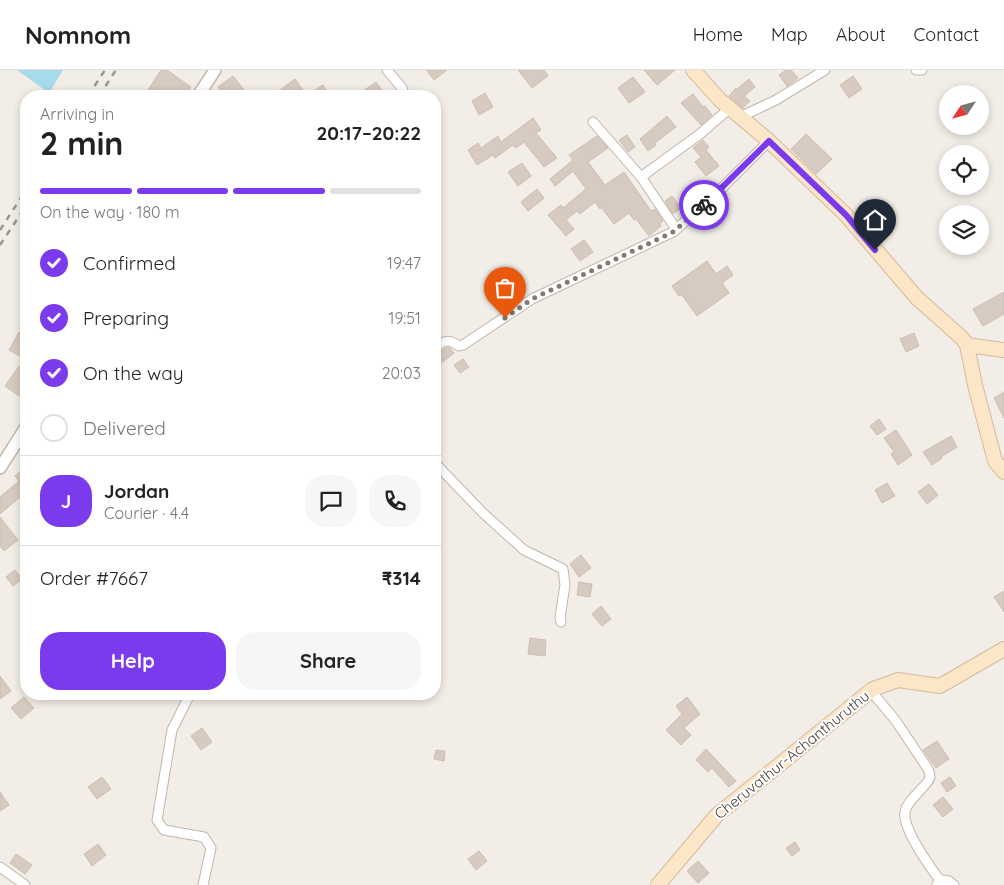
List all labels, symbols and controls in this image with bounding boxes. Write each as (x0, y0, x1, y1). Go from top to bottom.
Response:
text: Nomnom (25, 20, 131, 50)
text: Home (693, 23, 743, 46)
text: Map (771, 23, 808, 46)
text: About (836, 23, 886, 46)
text: Contact (914, 23, 979, 46)
north arrow (939, 85, 989, 135)
map controls (939, 85, 989, 255)
text: Arriving in (40, 104, 114, 124)
text: 20:17–20:22 (316, 121, 421, 145)
text: 2 min (40, 123, 123, 163)
button: locate (939, 145, 989, 195)
courier (679, 180, 729, 230)
icon: bike (690, 191, 718, 219)
pin (854, 199, 896, 250)
text: On the way · 180 m (40, 202, 180, 222)
button: layers (939, 205, 989, 255)
icon: home (861, 206, 889, 234)
icon: check (40, 249, 68, 277)
text: Confirmed (83, 251, 176, 275)
text: 19:47 (387, 253, 421, 273)
pin (484, 267, 526, 318)
icon: bag (491, 274, 519, 302)
icon: check (40, 304, 68, 332)
text: Preparing (83, 306, 169, 330)
text: 19:51 (389, 308, 421, 328)
icon: check (40, 359, 68, 387)
text: On the way (83, 361, 184, 385)
text: 20:03 (382, 363, 421, 383)
text: Delivered (83, 416, 166, 440)
button: chat (305, 475, 357, 527)
button: phone (369, 475, 421, 527)
text: Jordan (104, 479, 169, 503)
text: J (61, 489, 71, 513)
text: Courier · 4.4 (104, 503, 189, 523)
text: Order #7667 (40, 566, 148, 590)
text: ₹314 (382, 566, 421, 590)
button: Help (40, 632, 226, 690)
button: Share (236, 632, 421, 690)
street label: Cheruvathur-Achanthuruthu (710, 686, 873, 823)

